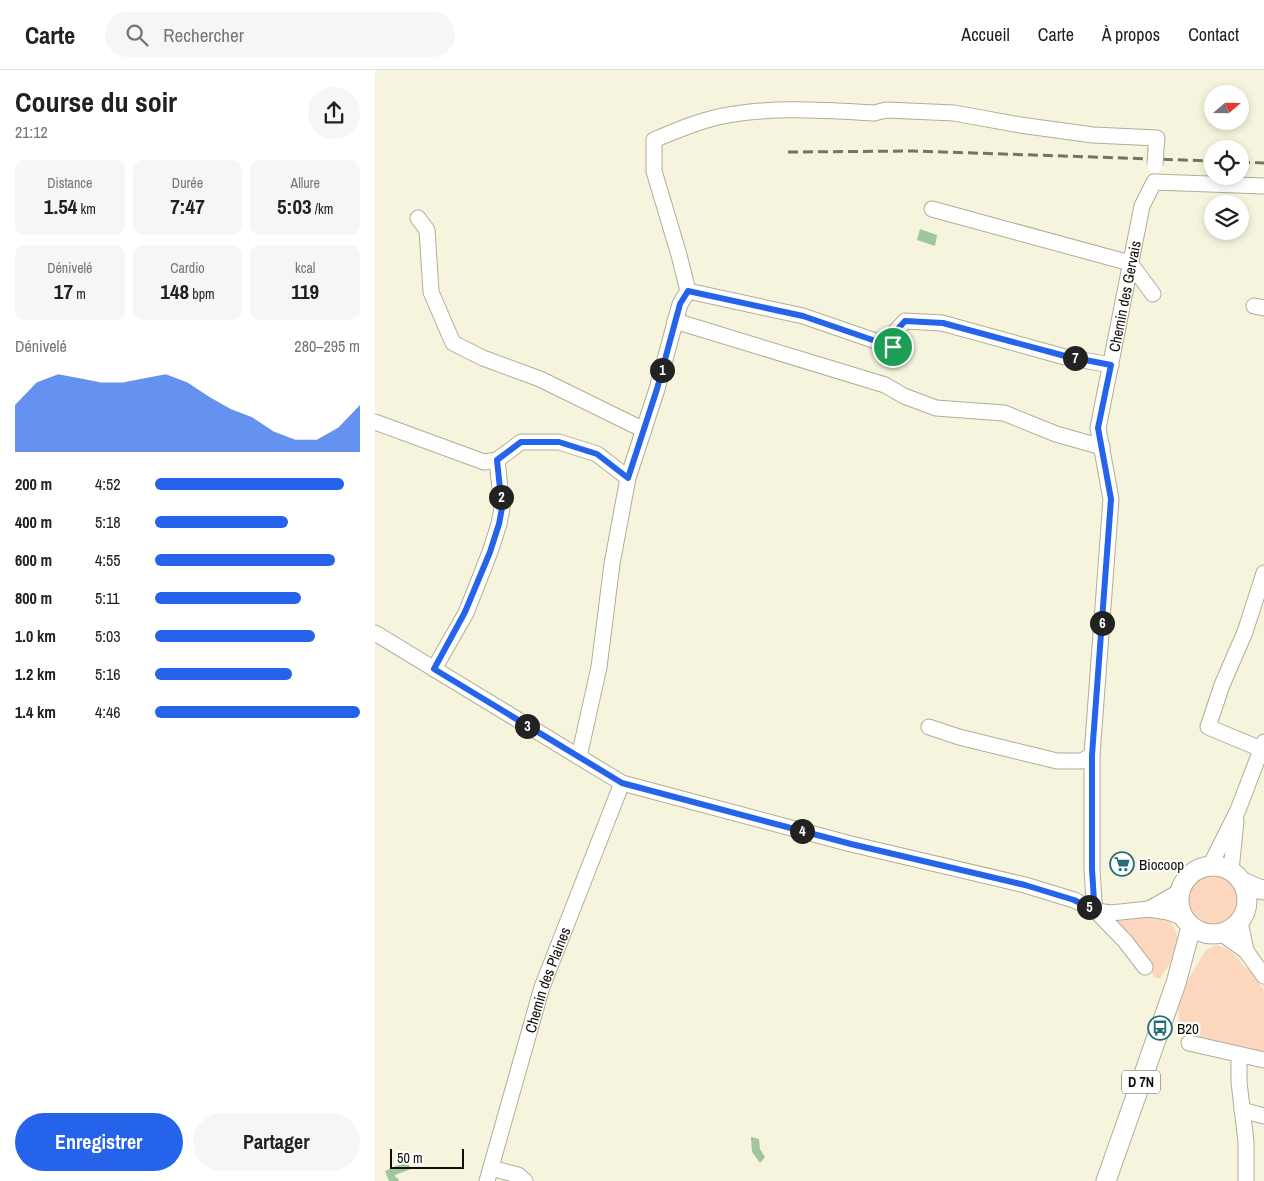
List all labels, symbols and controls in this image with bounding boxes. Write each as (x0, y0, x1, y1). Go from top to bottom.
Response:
search box (105, 12, 455, 57)
text: Carte (25, 19, 75, 51)
icon: search (123, 21, 151, 49)
text: Rechercher (163, 22, 244, 48)
text: Accueil (961, 22, 1010, 47)
text: Carte (1038, 22, 1074, 47)
text: À propos (1102, 22, 1160, 47)
text: Contact (1188, 22, 1239, 47)
text: Course du soir (15, 83, 177, 121)
north arrow (1204, 85, 1249, 130)
map controls (1204, 85, 1249, 240)
button: share (308, 87, 360, 139)
text: 21:12 (15, 121, 48, 143)
button: locate (1204, 140, 1249, 185)
text: Distance (47, 174, 92, 192)
text: Durée (172, 174, 203, 192)
text: Allure (290, 174, 320, 192)
text: 1.54 (44, 192, 77, 221)
text: 7:47 (170, 192, 205, 221)
text: 5:03 (277, 192, 312, 221)
button: layers (1204, 195, 1249, 240)
text: km (77, 200, 96, 218)
text: /km (312, 200, 333, 218)
street label: Chemin des Gervais (1103, 239, 1145, 354)
text: Dénivelé (47, 259, 92, 277)
text: Cardio (170, 259, 205, 277)
text: kcal (295, 259, 315, 277)
text: 17 (54, 277, 73, 306)
text: 148 (160, 277, 189, 306)
text: 119 (291, 277, 319, 306)
text: m (73, 285, 86, 303)
text: bpm (189, 285, 215, 303)
pin (872, 326, 914, 368)
icon: arrive (879, 333, 907, 361)
text: Dénivelé (15, 335, 67, 357)
text: 280–295 m (294, 335, 360, 357)
pin: 7 (1063, 346, 1087, 370)
text: 7 (1072, 349, 1079, 367)
pin: 1 (649, 358, 675, 382)
text: 1 (659, 361, 666, 379)
text: 200 m (15, 473, 52, 495)
text: 4:52 (95, 473, 121, 495)
pin: 2 (489, 484, 513, 510)
text: 2 (498, 488, 505, 506)
text: 400 m (15, 511, 52, 533)
text: 5:18 (95, 511, 121, 533)
text: 600 m (15, 549, 52, 571)
text: 4:55 (95, 549, 121, 571)
text: 800 m (15, 587, 52, 609)
text: 5:11 (95, 587, 120, 609)
pin: 6 (1089, 610, 1115, 636)
text: 6 (1099, 614, 1106, 632)
text: 1.0 km (15, 625, 56, 647)
text: 5:03 (95, 625, 121, 647)
text: 1.2 km (15, 663, 56, 685)
text: 5:16 (95, 663, 121, 685)
text: 1.4 km (15, 701, 56, 723)
text: 4:46 (95, 701, 121, 723)
pin: 3 (515, 714, 539, 738)
text: 3 (524, 717, 531, 735)
pin: 4 (789, 818, 815, 844)
text: 4 (799, 822, 806, 840)
supermarket icon: Biocoop (1109, 851, 1135, 877)
place label: Biocoop (1139, 854, 1184, 875)
pin: 5 (1077, 894, 1101, 920)
text: 5 (1086, 898, 1093, 916)
street label: Chemin des Plaines (519, 924, 575, 1035)
bus stop icon: B20 (1147, 1015, 1173, 1041)
place label: B20 (1177, 1018, 1199, 1039)
road number: D 7N (1122, 1070, 1160, 1094)
button: Enregistrer (15, 1113, 183, 1171)
button: Partager (193, 1113, 360, 1171)
scale bar (390, 1146, 464, 1169)
text: 50 m (397, 1149, 423, 1167)

